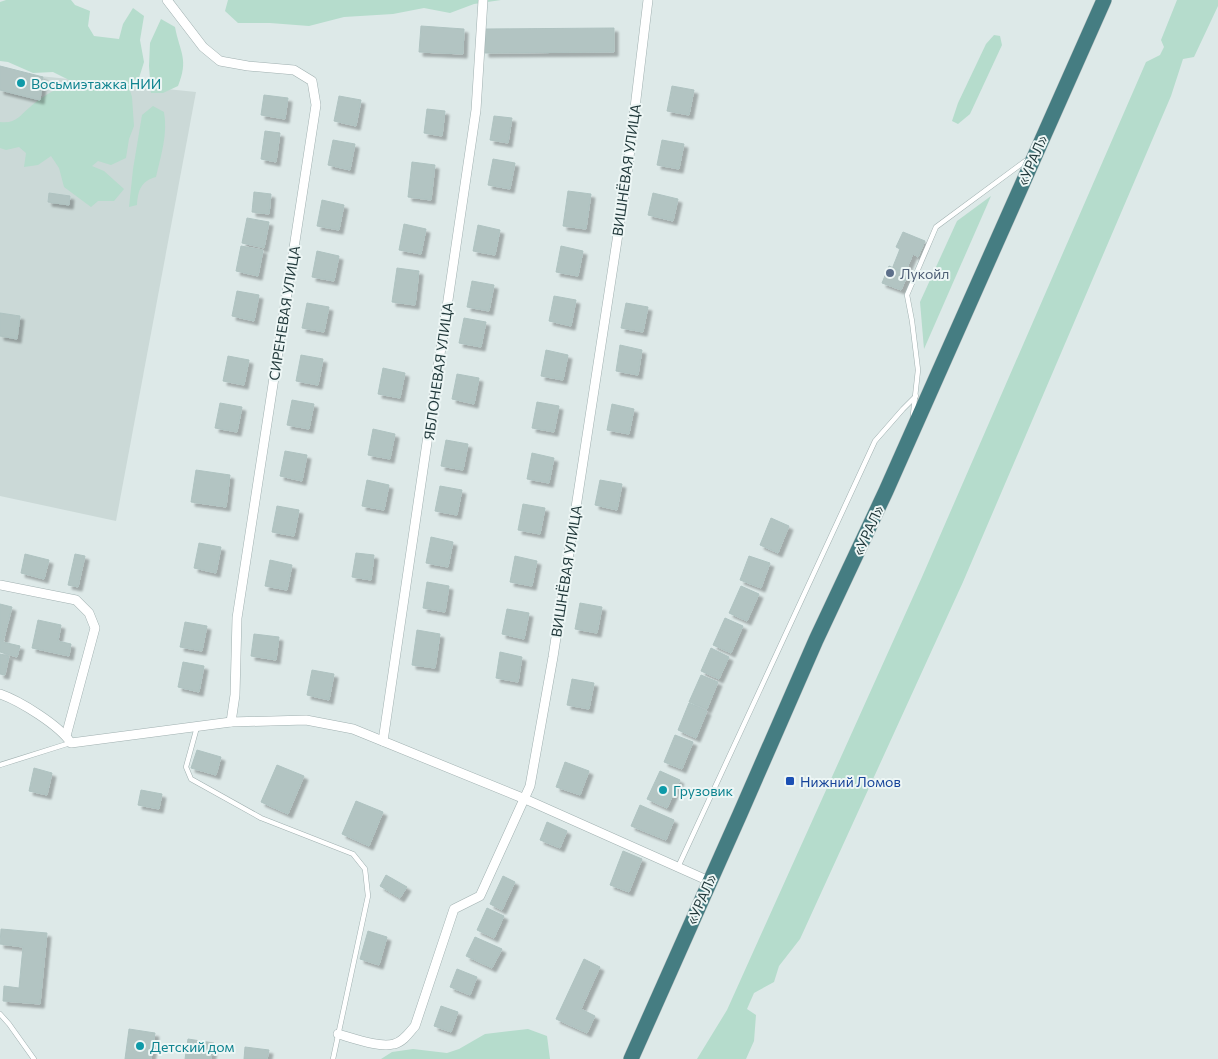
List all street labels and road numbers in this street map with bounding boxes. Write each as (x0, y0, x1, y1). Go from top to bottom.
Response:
street label: ВИШНЁВАЯ УЛИЦА (608, 102, 644, 237)
street label: «УРАЛ» (1013, 132, 1051, 188)
street label: СИРЕНЕВАЯ УЛИЦА (265, 244, 303, 382)
street label: ЯБЛОНЕВАЯ УЛИЦА (420, 301, 456, 441)
street label: «УРАЛ» (849, 502, 887, 558)
street label: ВИШНЁВАЯ УЛИЦА (547, 503, 585, 638)
street label: «УРАЛ» (682, 871, 720, 927)

